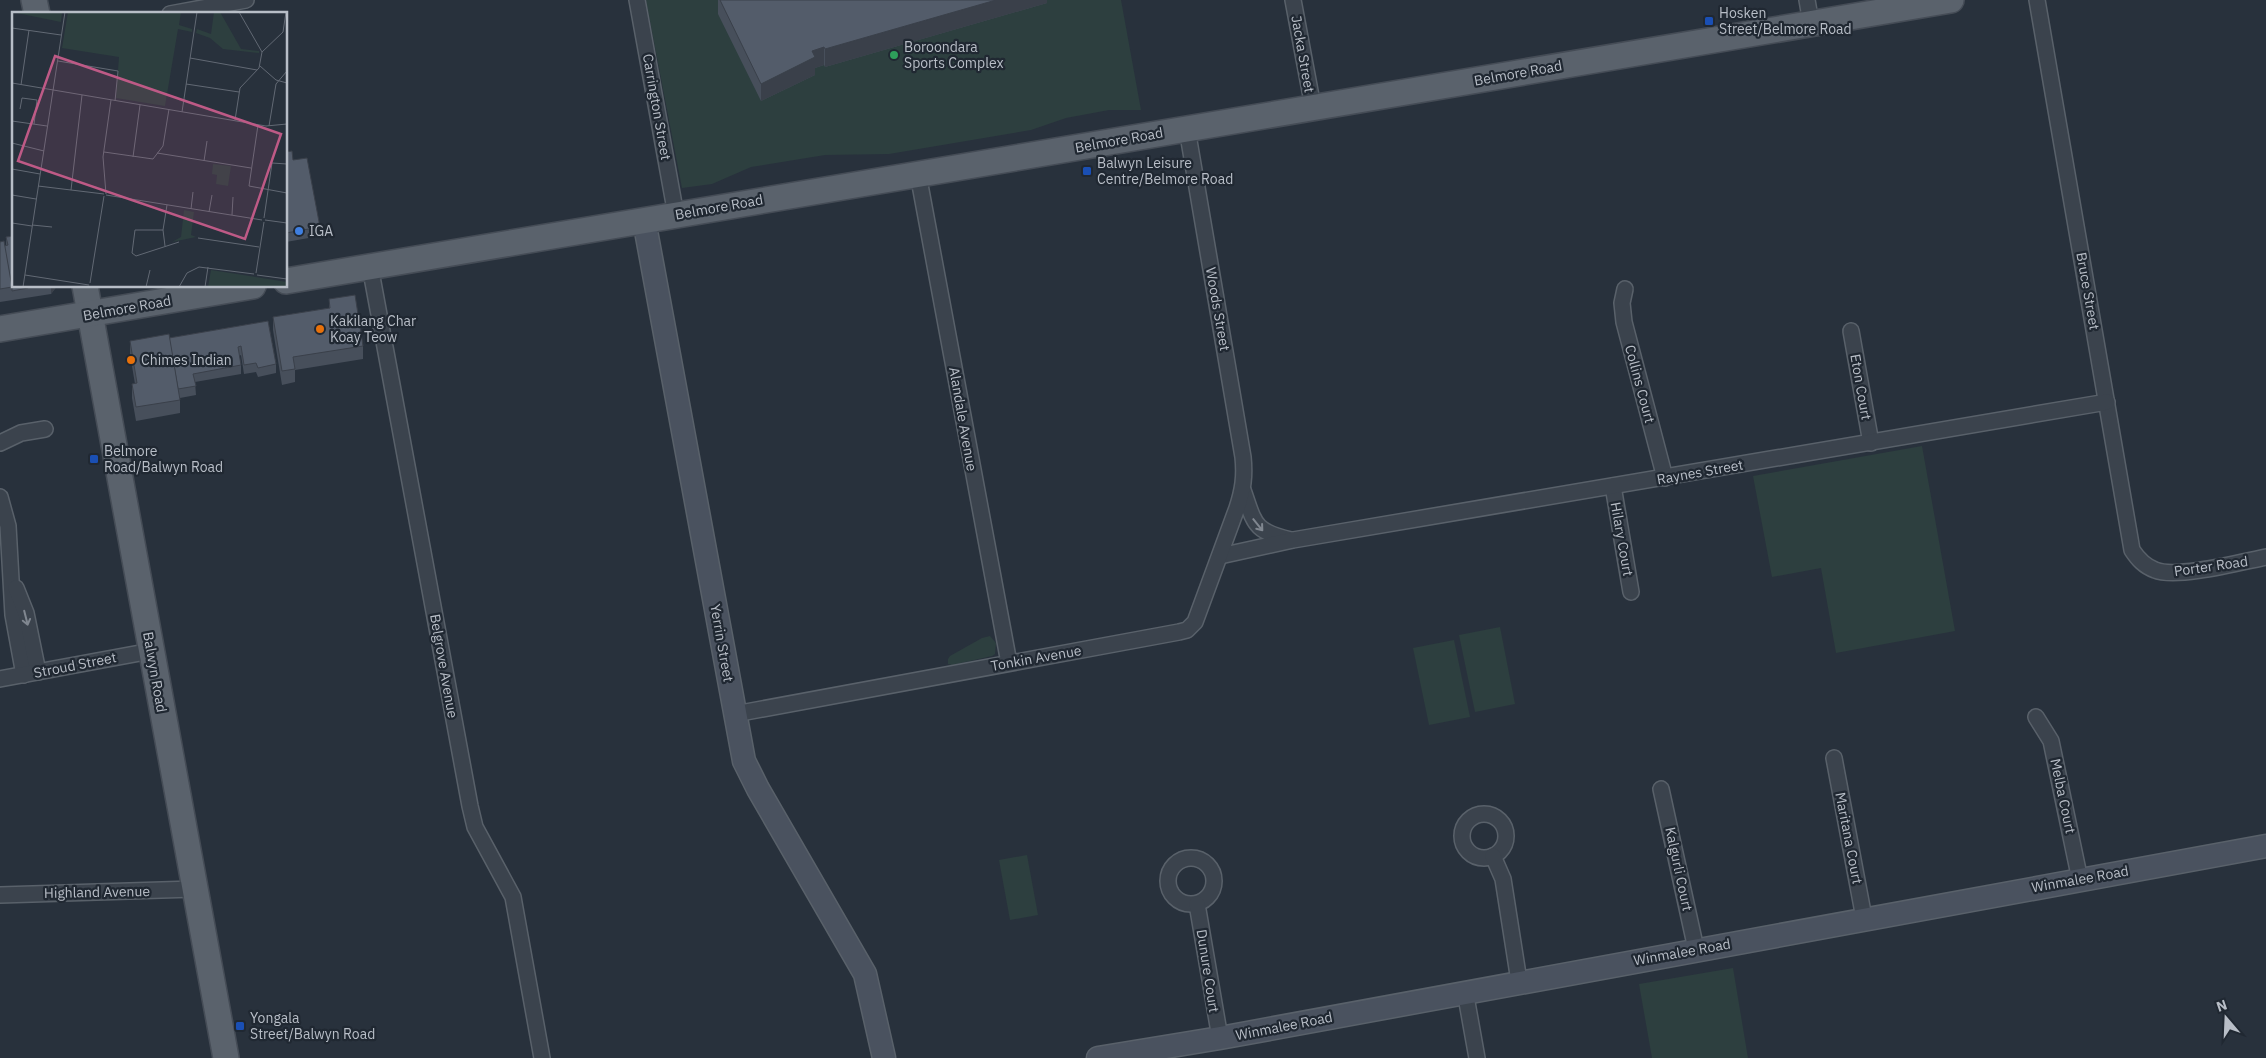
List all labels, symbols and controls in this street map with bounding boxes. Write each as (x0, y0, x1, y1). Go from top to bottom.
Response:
place label: Hosken Street/Belmore Road (1719, 4, 1852, 38)
inset map (12, 12, 288, 288)
street label: Jacka Street (1287, 14, 1319, 94)
marker: Hosken Street/Belmore Road (1703, 15, 1715, 27)
place label: Boroondara Sports Complex (904, 38, 1004, 72)
marker: Boroondara Sports Complex (888, 49, 900, 61)
street label: Carrington Street (639, 52, 675, 162)
street label: Belmore Road (1473, 56, 1563, 90)
street label: Belmore Road (1074, 123, 1164, 157)
place label: Balwyn Leisure Centre/Belmore Road (1097, 154, 1233, 188)
marker: Balwyn Leisure Centre/Belmore Road (1081, 165, 1093, 177)
street label: Belmore Road (674, 190, 764, 224)
place label: IGA (309, 222, 333, 240)
marker: IGA (293, 225, 305, 237)
street label: Bruce Street (2072, 251, 2104, 331)
street label: Woods Street (1202, 266, 1234, 352)
street label: Belmore Road (82, 291, 172, 325)
place label: Kakilang Char Koay Teow (330, 312, 416, 346)
marker: Kakilang Char Koay Teow (314, 323, 326, 335)
street label: Collins Court (1621, 343, 1659, 425)
place label: Chimes Indian (141, 351, 232, 369)
street label: Eton Court (1846, 353, 1876, 421)
marker: Chimes Indian (125, 354, 137, 366)
street label: Alandale Avenue (945, 366, 981, 473)
place label: Belmore Road/Balwyn Road (104, 442, 223, 476)
marker: Belmore Road/Balwyn Road (88, 453, 100, 465)
street label: Raynes Street (1655, 456, 1745, 488)
street label: Hilary Court (1607, 501, 1637, 578)
one-way arrow (1253, 518, 1264, 531)
street label: Porter Road (2173, 552, 2249, 580)
street label: Yerrin Street (706, 603, 738, 683)
one-way arrow (22, 609, 31, 625)
street label: Belgrove Avenue (426, 613, 462, 720)
street label: Balwyn Road (139, 630, 171, 714)
street label: Tonkin Avenue (989, 641, 1083, 675)
street label: Stroud Street (32, 648, 118, 682)
street label: Melba Court (2046, 757, 2080, 835)
street label: Maritana Court (1831, 791, 1867, 886)
street label: Kalgurli Court (1661, 825, 1697, 913)
street label: Winmalee Road (2030, 862, 2130, 896)
street label: Highland Avenue (44, 882, 151, 902)
street label: Dunure Court (1193, 928, 1223, 1014)
street label: Winmalee Road (1632, 935, 1732, 969)
north arrow (2201, 993, 2251, 1043)
text: N (2214, 996, 2229, 1016)
street label: Winmalee Road (1234, 1008, 1334, 1044)
place label: Yongala Street/Balwyn Road (250, 1009, 375, 1043)
marker: Yongala Street/Balwyn Road (234, 1020, 246, 1032)

